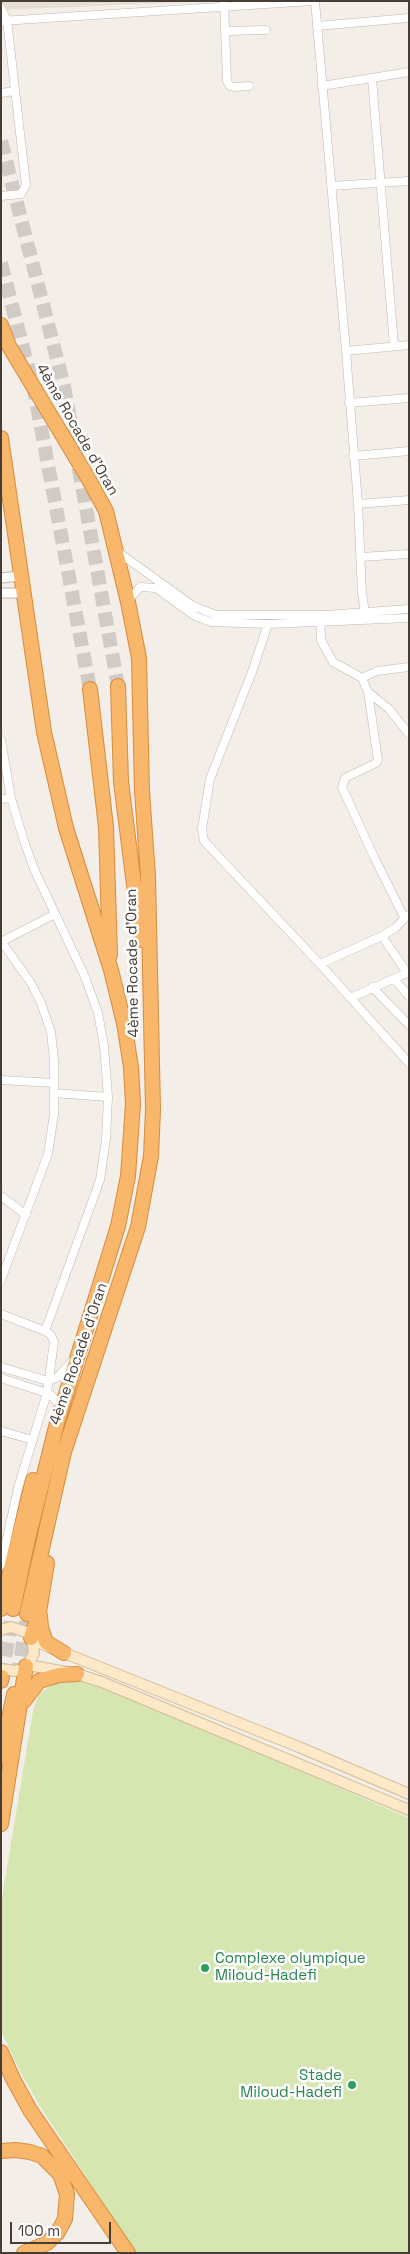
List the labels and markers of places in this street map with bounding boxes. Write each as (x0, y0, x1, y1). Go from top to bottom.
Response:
place label: Complexe olympique Miloud-Hadefi (215, 1950, 366, 1985)
marker: Complexe olympique Miloud-Hadefi (199, 1962, 211, 1974)
place label: Stade Miloud-Hadefi (240, 2067, 342, 2102)
marker: Stade Miloud-Hadefi (346, 2079, 358, 2091)

